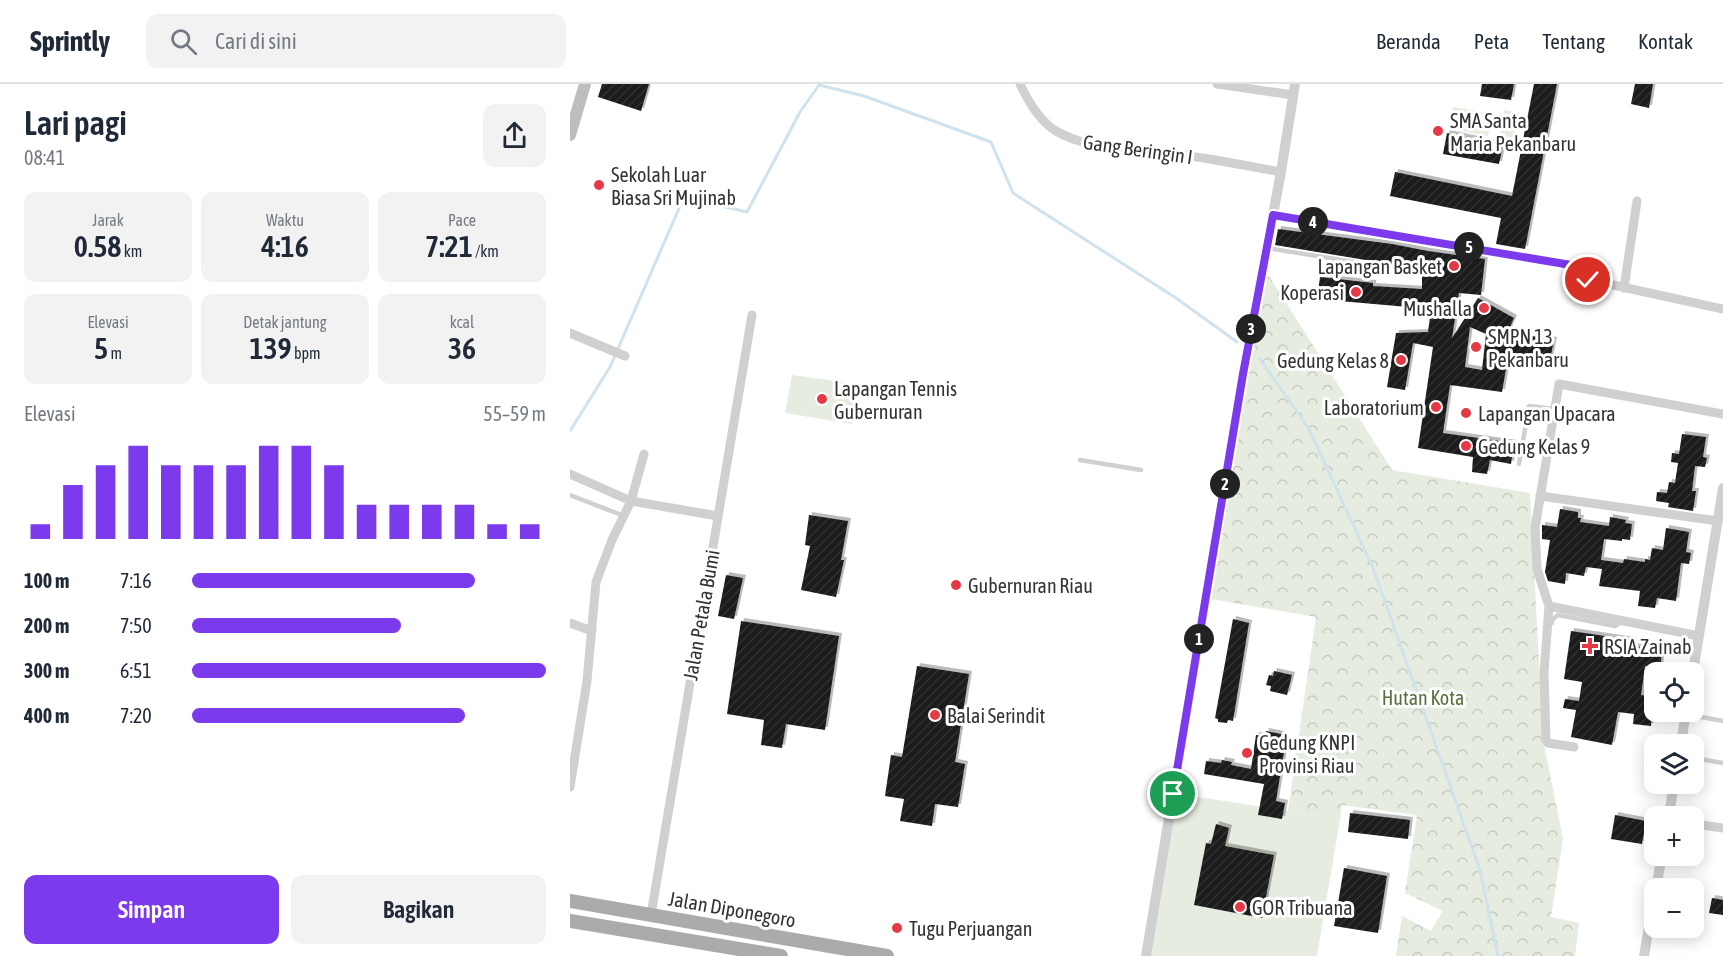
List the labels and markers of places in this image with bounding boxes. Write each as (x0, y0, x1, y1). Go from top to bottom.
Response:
place label: SMA Santa Maria Pekanbaru (1450, 109, 1576, 155)
marker: SMA Santa Maria Pekanbaru (1431, 124, 1445, 138)
place label: Sekolah Luar Biasa Sri Mujinab (611, 163, 736, 209)
marker: Sekolah Luar Biasa Sri Mujinab (592, 178, 606, 192)
pin: 4 (1298, 207, 1328, 237)
pin: 5 (1454, 232, 1484, 262)
pin (1562, 254, 1613, 305)
place label: Lapangan Basket (1317, 255, 1442, 278)
marker: Lapangan Basket (1447, 259, 1461, 273)
place label: Koperasi (1280, 281, 1344, 304)
marker: Koperasi (1349, 285, 1363, 299)
place label: Mushalla (1403, 297, 1472, 320)
marker: Mushalla (1477, 301, 1491, 315)
pin: 3 (1236, 314, 1266, 344)
place label: SMPN 13 Pekanbaru (1488, 325, 1569, 371)
marker: SMPN 13 Pekanbaru (1469, 340, 1483, 354)
place label: Gedung Kelas 8 (1277, 349, 1389, 372)
marker: Gedung Kelas 8 (1394, 353, 1408, 367)
place label: Lapangan Tennis Gubernuran (834, 377, 957, 423)
marker: Lapangan Tennis Gubernuran (815, 392, 829, 406)
place label: Laboratorium (1324, 396, 1424, 419)
marker: Laboratorium (1429, 400, 1443, 414)
place label: Lapangan Upacara (1478, 402, 1616, 425)
marker: Lapangan Upacara (1459, 406, 1473, 420)
place label: Gedung Kelas 9 (1478, 435, 1590, 458)
marker: Gedung Kelas 9 (1459, 439, 1473, 453)
pin: 2 (1210, 469, 1240, 499)
place label: Gubernuran Riau (968, 574, 1093, 597)
marker: Gubernuran Riau (949, 578, 963, 592)
pin: 1 (1184, 624, 1214, 654)
place label: RSIA Zainab (1604, 635, 1691, 658)
marker: RSIA Zainab (1581, 637, 1599, 655)
place label: Balai Serindit (947, 704, 1045, 727)
marker: Balai Serindit (928, 708, 942, 722)
place label: Gedung KNPI Provinsi Riau (1259, 731, 1355, 777)
marker: Gedung KNPI Provinsi Riau (1240, 746, 1254, 760)
pin (1147, 768, 1198, 819)
place label: GOR Tribuana (1252, 896, 1353, 919)
marker: GOR Tribuana (1233, 900, 1247, 914)
place label: Tugu Perjuangan (909, 917, 1032, 940)
marker: Tugu Perjuangan (890, 921, 904, 935)

